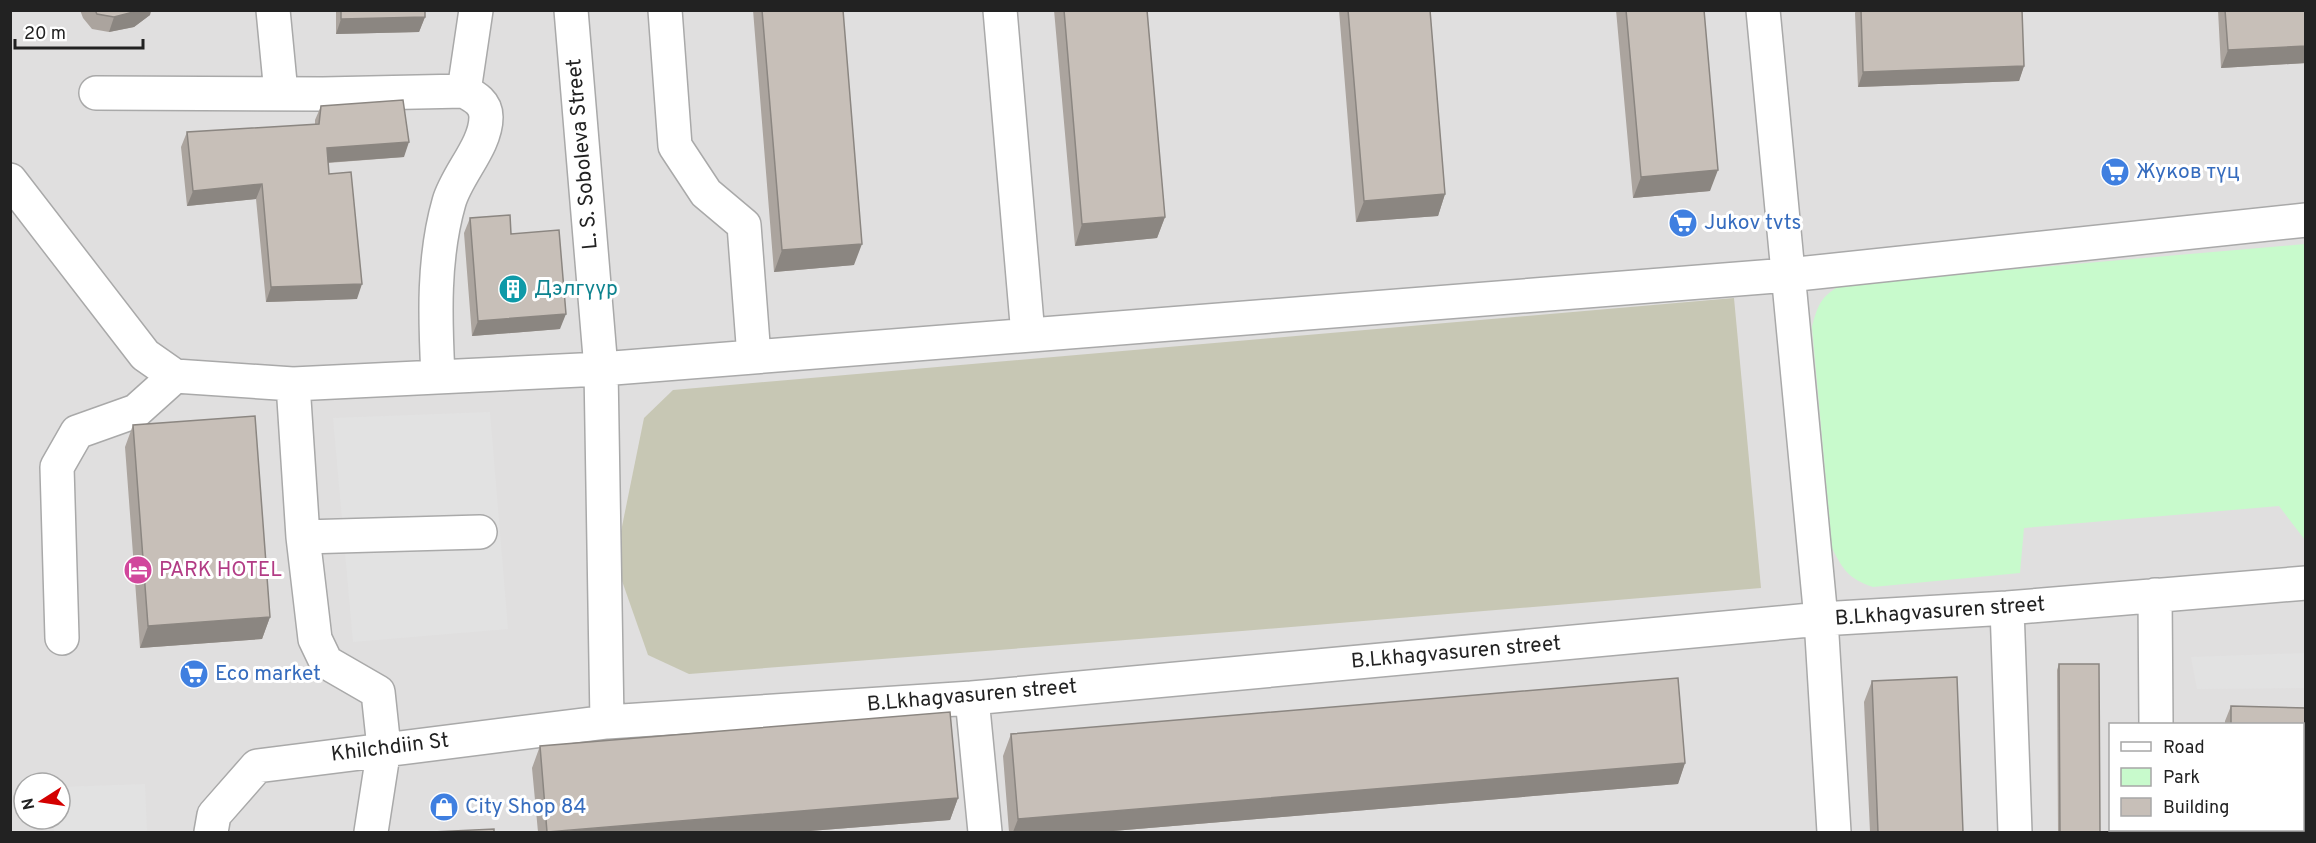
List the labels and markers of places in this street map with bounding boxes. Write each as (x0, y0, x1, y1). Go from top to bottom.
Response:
supermarket icon: Жуков түц (2099, 156, 2131, 188)
place label: Жуков түц (2136, 159, 2240, 186)
supermarket icon: Jukov tvts (1667, 207, 1699, 239)
place label: Jukov tvts (1704, 210, 1801, 237)
building icon: Дэлгүүр (497, 273, 529, 305)
place label: Дэлгүүр (534, 276, 618, 303)
hotel icon: PARK HOTEL (122, 554, 154, 586)
place label: PARK HOTEL (159, 557, 282, 584)
supermarket icon: Eco market (178, 658, 210, 690)
place label: Eco market (215, 661, 321, 688)
shop icon: City Shop 84 (428, 791, 460, 823)
place label: City Shop 84 (465, 794, 587, 821)

